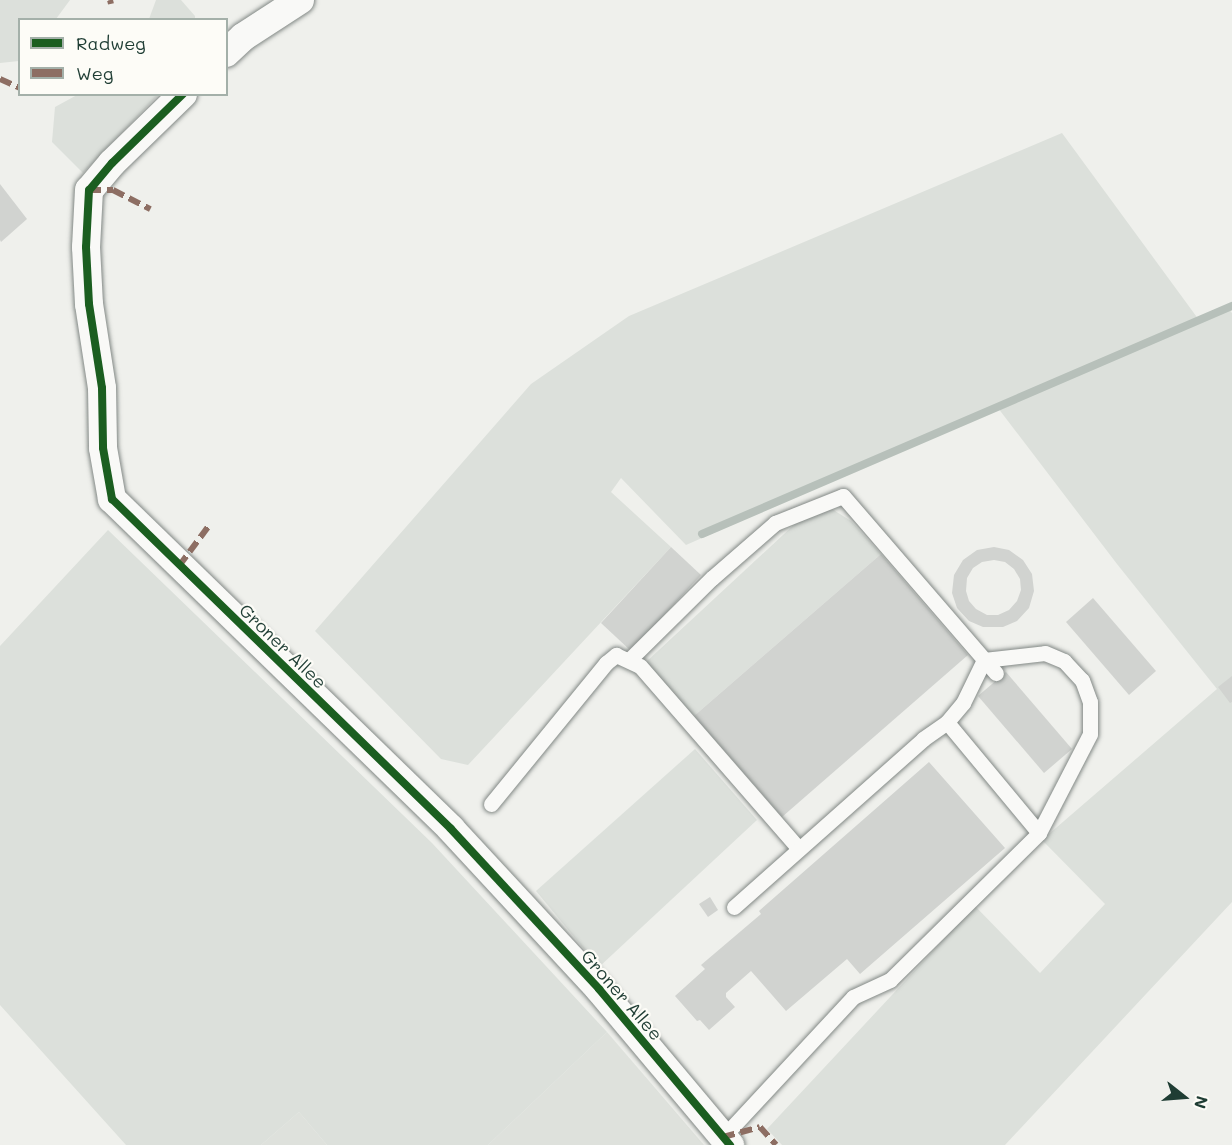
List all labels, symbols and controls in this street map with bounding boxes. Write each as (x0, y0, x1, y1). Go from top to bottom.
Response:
legend (18, 18, 228, 96)
text: Radweg (76, 31, 146, 55)
text: Weg (76, 61, 113, 85)
street label: Groner Allee (235, 599, 331, 693)
street label: Groner Allee (577, 945, 667, 1045)
north arrow (1154, 1067, 1214, 1127)
text: N (1190, 1094, 1214, 1111)

